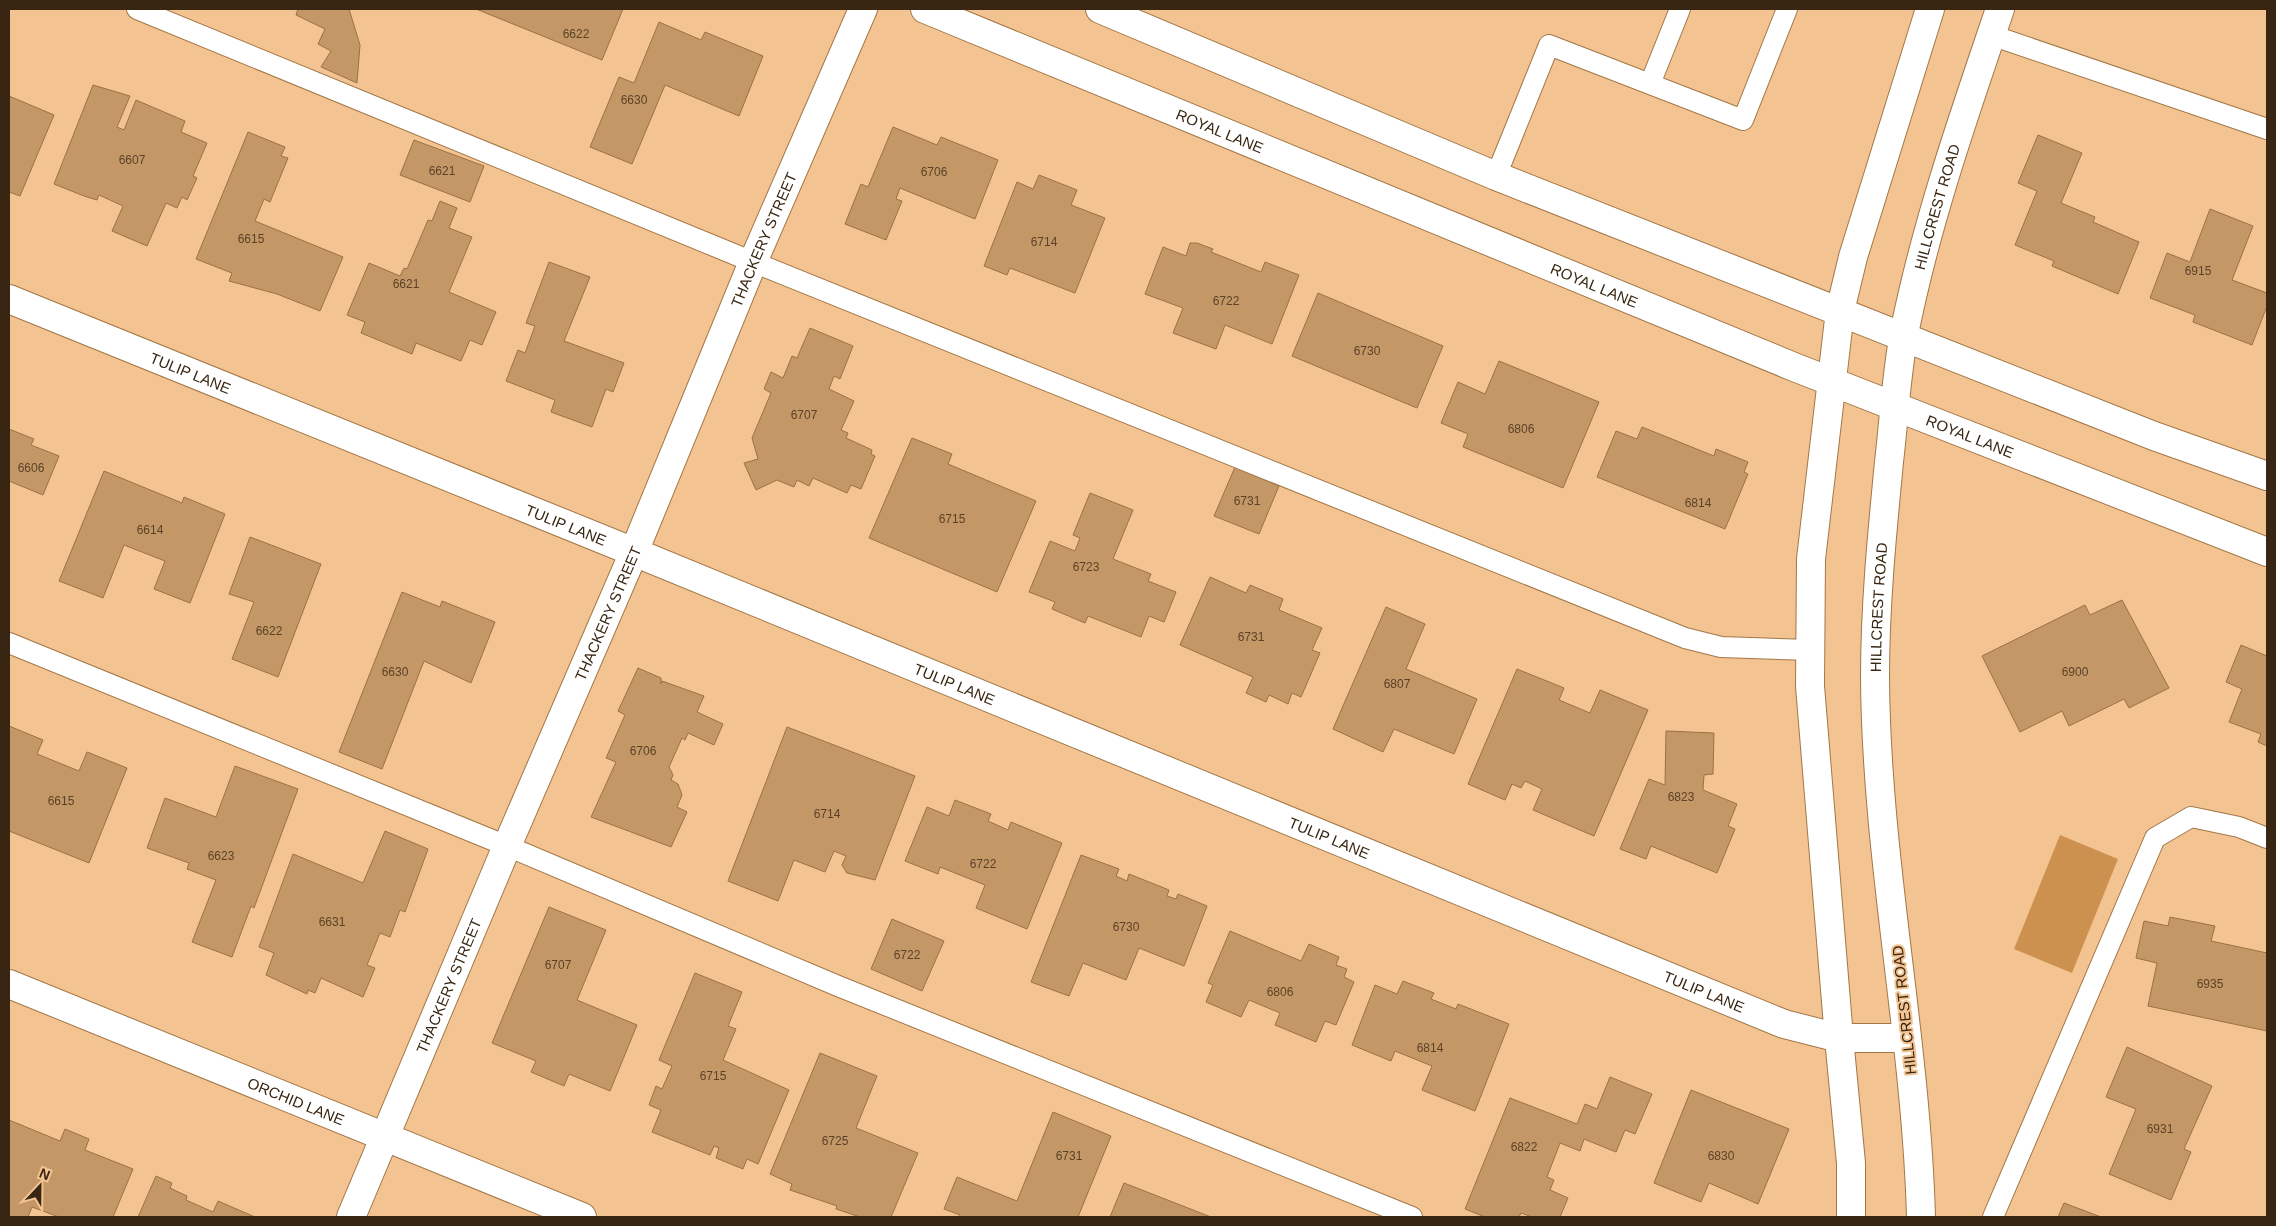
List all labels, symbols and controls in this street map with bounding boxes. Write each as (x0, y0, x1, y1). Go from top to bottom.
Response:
house number: 6622 (563, 27, 590, 41)
house number: 6630 (621, 93, 648, 107)
street label: ROYAL LANE (1174, 105, 1266, 156)
street label: HILLCREST ROAD (1910, 142, 1963, 271)
house number: 6607 (119, 153, 146, 167)
house number: 6621 (429, 164, 456, 178)
house number: 6706 (921, 165, 948, 179)
street label: THACKERY STREET (727, 170, 800, 309)
house number: 6615 (238, 232, 265, 246)
house number: 6714 (1031, 235, 1058, 249)
street label: ROYAL LANE (1548, 259, 1640, 310)
house number: 6915 (2185, 264, 2212, 278)
house number: 6621 (393, 277, 420, 291)
house number: 6722 (1213, 294, 1240, 308)
house number: 6730 (1354, 344, 1381, 358)
street label: TULIP LANE (148, 349, 234, 396)
house number: 6707 (791, 408, 818, 422)
street label: ROYAL LANE (1924, 411, 2016, 461)
house number: 6806 (1508, 422, 1535, 436)
house number: 6606 (18, 461, 45, 475)
house number: 6731 (1234, 494, 1261, 508)
house number: 6814 (1685, 496, 1712, 510)
street label: TULIP LANE (523, 501, 609, 548)
house number: 6715 (939, 512, 966, 526)
house number: 6614 (137, 523, 164, 537)
street label: HILLCREST ROAD (1866, 542, 1890, 672)
street label: THACKERY STREET (571, 544, 644, 683)
house number: 6723 (1073, 560, 1100, 574)
house number: 6622 (256, 624, 283, 638)
house number: 6731 (1238, 630, 1265, 644)
street label: TULIP LANE (912, 660, 998, 708)
house number: 6630 (382, 665, 409, 679)
house number: 6900 (2062, 665, 2089, 679)
house number: 6807 (1384, 677, 1411, 691)
house number: 6706 (630, 744, 657, 758)
house number: 6823 (1668, 790, 1695, 804)
house number: 6615 (48, 794, 75, 808)
house number: 6714 (814, 807, 841, 821)
street label: TULIP LANE (1287, 813, 1372, 862)
house number: 6623 (208, 849, 235, 863)
house number: 6722 (970, 857, 997, 871)
house number: 6631 (319, 915, 346, 929)
street label: THACKERY STREET (412, 916, 484, 1056)
house number: 6730 (1113, 920, 1140, 934)
street label: HILLCREST ROAD (1889, 944, 1919, 1075)
house number: 6722 (894, 948, 921, 962)
house number: 6707 (545, 958, 572, 972)
street label: TULIP LANE (1661, 967, 1747, 1015)
house number: 6935 (2197, 977, 2224, 991)
house number: 6806 (1267, 985, 1294, 999)
house number: 6814 (1417, 1041, 1444, 1055)
house number: 6715 (700, 1069, 727, 1083)
street label: ORCHID LANE (245, 1074, 347, 1128)
house number: 6931 (2147, 1122, 2174, 1136)
house number: 6725 (822, 1134, 849, 1148)
house number: 6822 (1511, 1140, 1538, 1154)
house number: 6731 (1056, 1149, 1083, 1163)
house number: 6830 (1708, 1149, 1735, 1163)
north arrow (15, 1161, 65, 1211)
text: N (37, 1165, 53, 1183)

